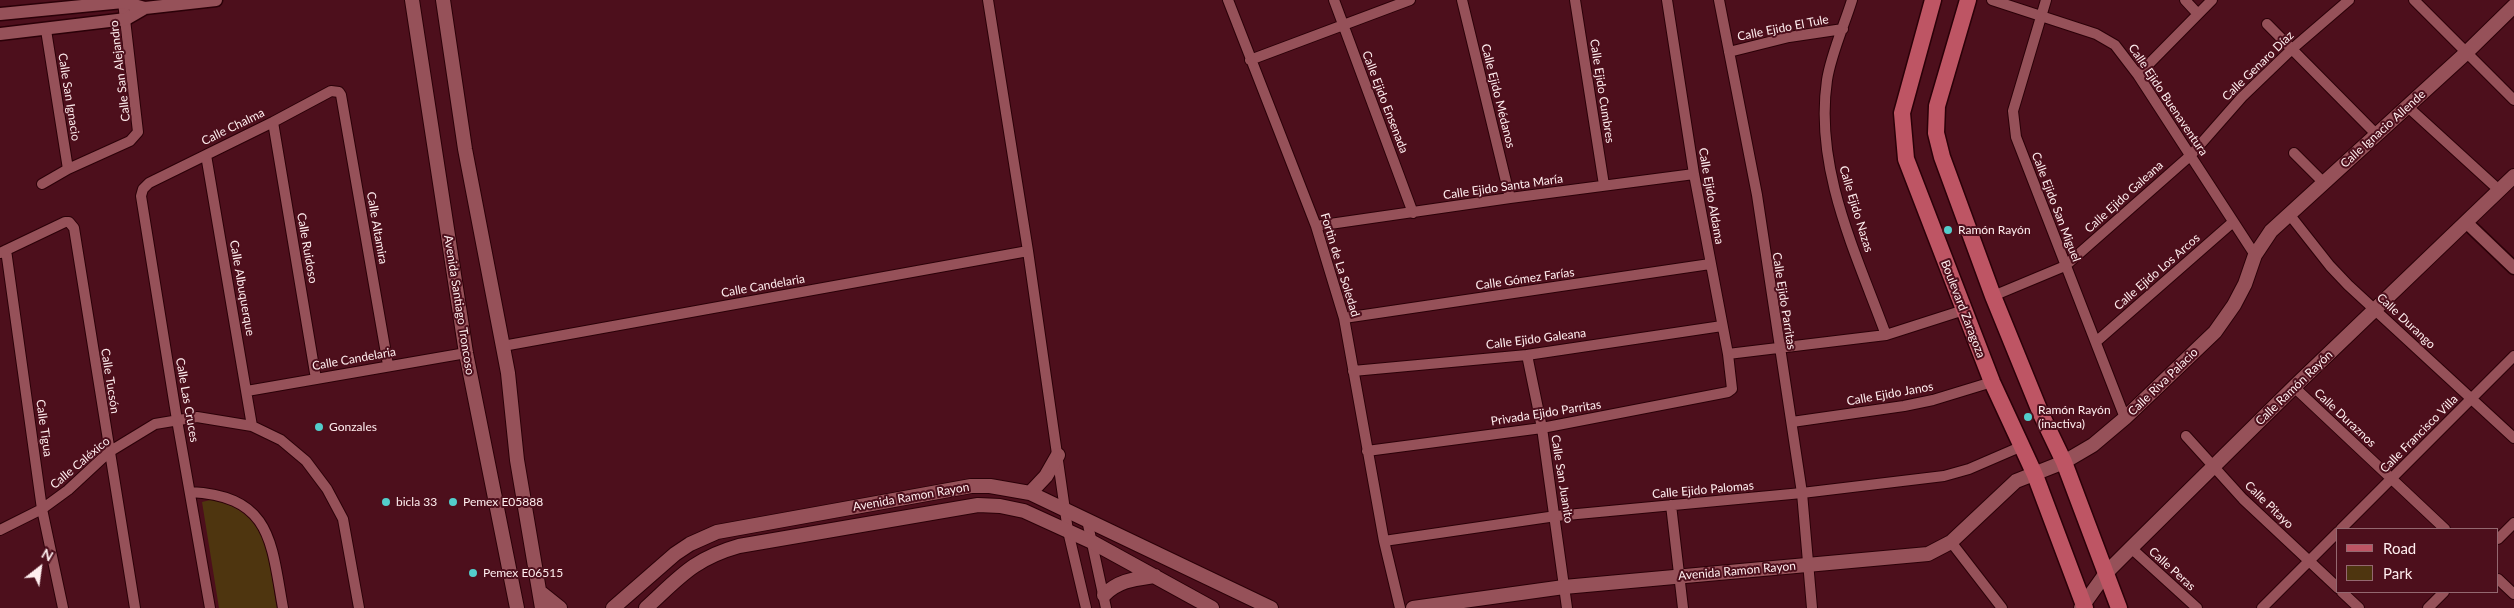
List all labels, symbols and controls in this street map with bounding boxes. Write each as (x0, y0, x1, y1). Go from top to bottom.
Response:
street label: Calle Ejido El Tule (1736, 12, 1830, 44)
street label: Calle San Alejandro (107, 20, 133, 122)
street label: Calle Genaro Díaz (2219, 28, 2297, 104)
street label: Calle Ejido Cumbres (1587, 38, 1617, 144)
street label: Calle Ejido Buenaventura (2125, 41, 2211, 159)
street label: Calle Ejido Médanos (1478, 42, 1518, 150)
street label: Calle Ejido Ensenada (1359, 49, 1411, 155)
street label: Calle San Ignacio (55, 52, 83, 142)
street label: Calle Ignacio Allende (2338, 87, 2428, 171)
street label: Calle Chalma (199, 106, 267, 148)
street label: Calle Ejido Aldama (1695, 147, 1727, 245)
street label: Calle Ejido San Miguel (2028, 150, 2084, 264)
street label: Calle Ejido Galeana (2082, 158, 2166, 236)
street label: Calle Ejido Nazas (1836, 164, 1876, 254)
street label: Calle Ejido Santa María (1442, 171, 1564, 203)
street label: Calle Altamira (364, 191, 390, 265)
street label: Fortin de La Soledad (1317, 211, 1363, 319)
street label: Calle Ruidoso (294, 212, 320, 284)
place label: Ramón Rayón (1958, 223, 2031, 237)
marker: Ramón Rayón (1942, 224, 1954, 236)
street label: Calle Ejido Los Arcos (2111, 231, 2203, 313)
street label: Avenida Santiago Troncoso (441, 234, 477, 376)
street label: Calle Albuquerque (226, 239, 258, 337)
street label: Calle Ejido Parritas (1769, 251, 1799, 351)
street label: Boulevard Zaragoza (1938, 258, 1988, 360)
street label: Calle Gómez Farías (1475, 265, 1575, 293)
street label: Calle Candelaria (720, 272, 806, 300)
street label: Calle Durango (2374, 290, 2438, 352)
street label: Calle Ejido Galeana (1485, 326, 1587, 352)
street label: Calle Candelaria (311, 345, 397, 373)
street label: Calle Riva Palacio (2125, 345, 2201, 419)
street label: Calle Tucsón (98, 347, 122, 415)
street label: Calle Ramón Rayón (2252, 348, 2336, 428)
street label: Calle Las Cruces (172, 357, 202, 443)
street label: Calle Ejido Janos (1846, 379, 1934, 409)
street label: Calle Duraznos (2311, 386, 2379, 450)
street label: Calle Francisco Villa (2377, 392, 2461, 476)
street label: Privada Ejido Parritas (1490, 397, 1602, 429)
street label: Calle Tigua (33, 398, 55, 458)
place label: Ramón Rayón (inactiva) (2038, 403, 2111, 431)
marker: Ramón Rayón (inactiva) (2022, 411, 2034, 423)
place label: Gonzales (329, 420, 377, 434)
marker: Gonzales (313, 421, 325, 433)
street label: Calle Caléxico (47, 434, 113, 492)
street label: Calle San Juanito (1548, 434, 1576, 524)
street label: Calle Ejido Palomas (1652, 478, 1754, 502)
street label: Calle Pitayo (2242, 478, 2296, 532)
street label: Avenida Ramon Rayon (852, 480, 970, 514)
place label: bicla 33 (396, 495, 437, 509)
place label: Pemex E05888 (463, 495, 543, 509)
marker: bicla 33 (380, 496, 392, 508)
marker: Pemex E05888 (447, 496, 459, 508)
legend (2336, 528, 2499, 593)
text: Road (2383, 539, 2416, 557)
north arrow (15, 543, 65, 593)
street label: Calle Peras (2146, 544, 2198, 594)
text: N (39, 545, 57, 565)
street label: Avenida Ramon Rayon (1678, 559, 1796, 583)
text: Park (2383, 564, 2412, 582)
place label: Pemex E06515 (483, 566, 563, 580)
marker: Pemex E06515 (467, 567, 479, 579)

